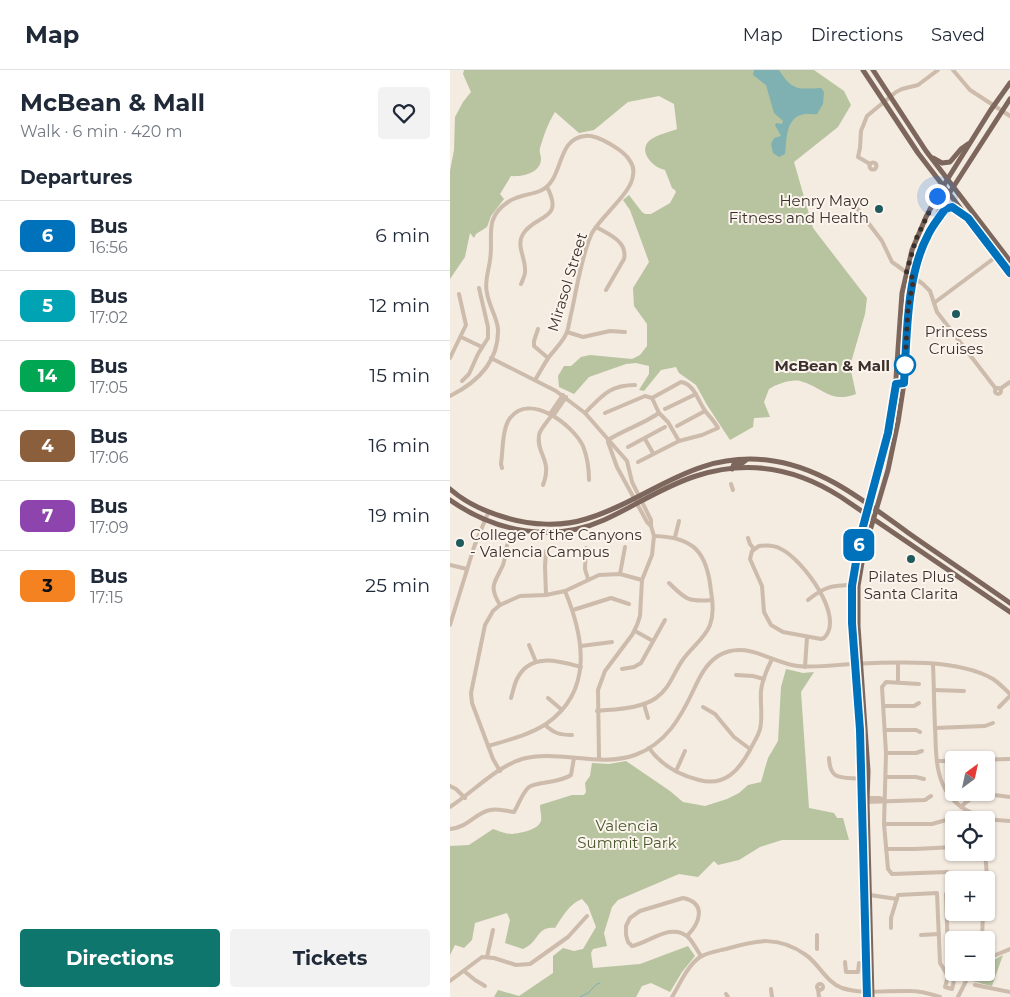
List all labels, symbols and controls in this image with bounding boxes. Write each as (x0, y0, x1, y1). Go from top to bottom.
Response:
text: Map (25, 20, 79, 49)
text: Map (743, 24, 783, 46)
text: Directions (811, 24, 903, 46)
text: Saved (931, 24, 985, 46)
button: heart (378, 87, 430, 139)
text: McBean & Mall (20, 88, 205, 117)
text: Walk · 6 min · 420 m (20, 122, 182, 141)
text: Departures (20, 166, 132, 189)
your location (925, 184, 950, 209)
place label: Henry Mayo Fitness and Health (729, 191, 869, 227)
marker: Henry Mayo Fitness and Health (873, 203, 885, 215)
text: Bus (90, 215, 128, 238)
text: 6 min (375, 224, 430, 247)
text: 6 (42, 225, 53, 247)
street label: Mirasol Street (543, 230, 591, 334)
text: 16:56 (90, 238, 128, 257)
text: Bus (90, 285, 128, 308)
text: 12 min (369, 294, 430, 317)
text: 5 (42, 295, 53, 317)
text: 17:02 (90, 308, 128, 327)
marker: Princess Cruises (950, 308, 962, 320)
place label: Princess Cruises (925, 322, 987, 358)
marker: McBean & Mall (894, 354, 916, 376)
text: Bus (90, 355, 128, 378)
place label: McBean & Mall (774, 356, 890, 375)
text: 15 min (369, 364, 430, 387)
text: 14 (38, 365, 57, 387)
text: 17:05 (90, 378, 128, 397)
text: Bus (90, 425, 128, 448)
text: 16 min (368, 434, 430, 457)
text: 4 (41, 435, 54, 457)
text: 17:06 (90, 448, 129, 467)
text: Bus (90, 495, 128, 518)
text: 19 min (368, 504, 430, 527)
text: 7 (42, 505, 53, 527)
text: 17:09 (90, 518, 129, 537)
place label: College of the Canyons - Valencia Campus (470, 525, 642, 561)
line badge: 6 (843, 529, 875, 561)
text: 6 (853, 534, 865, 556)
marker: College of the Canyons - Valencia Campus (454, 537, 466, 549)
marker: Pilates Plus Santa Clarita (905, 553, 917, 565)
text: Bus (90, 565, 128, 588)
place label: Pilates Plus Santa Clarita (864, 567, 958, 603)
text: 25 min (365, 574, 430, 597)
text: 3 (42, 575, 53, 597)
text: 17:15 (90, 588, 123, 607)
north arrow (945, 751, 995, 801)
map controls (945, 751, 995, 981)
button: locate (945, 811, 995, 861)
park label: Valencia Summit Park (577, 816, 677, 852)
button: + (945, 871, 995, 921)
button: Directions (20, 929, 220, 987)
button: Tickets (230, 929, 430, 987)
button: − (945, 931, 995, 981)

